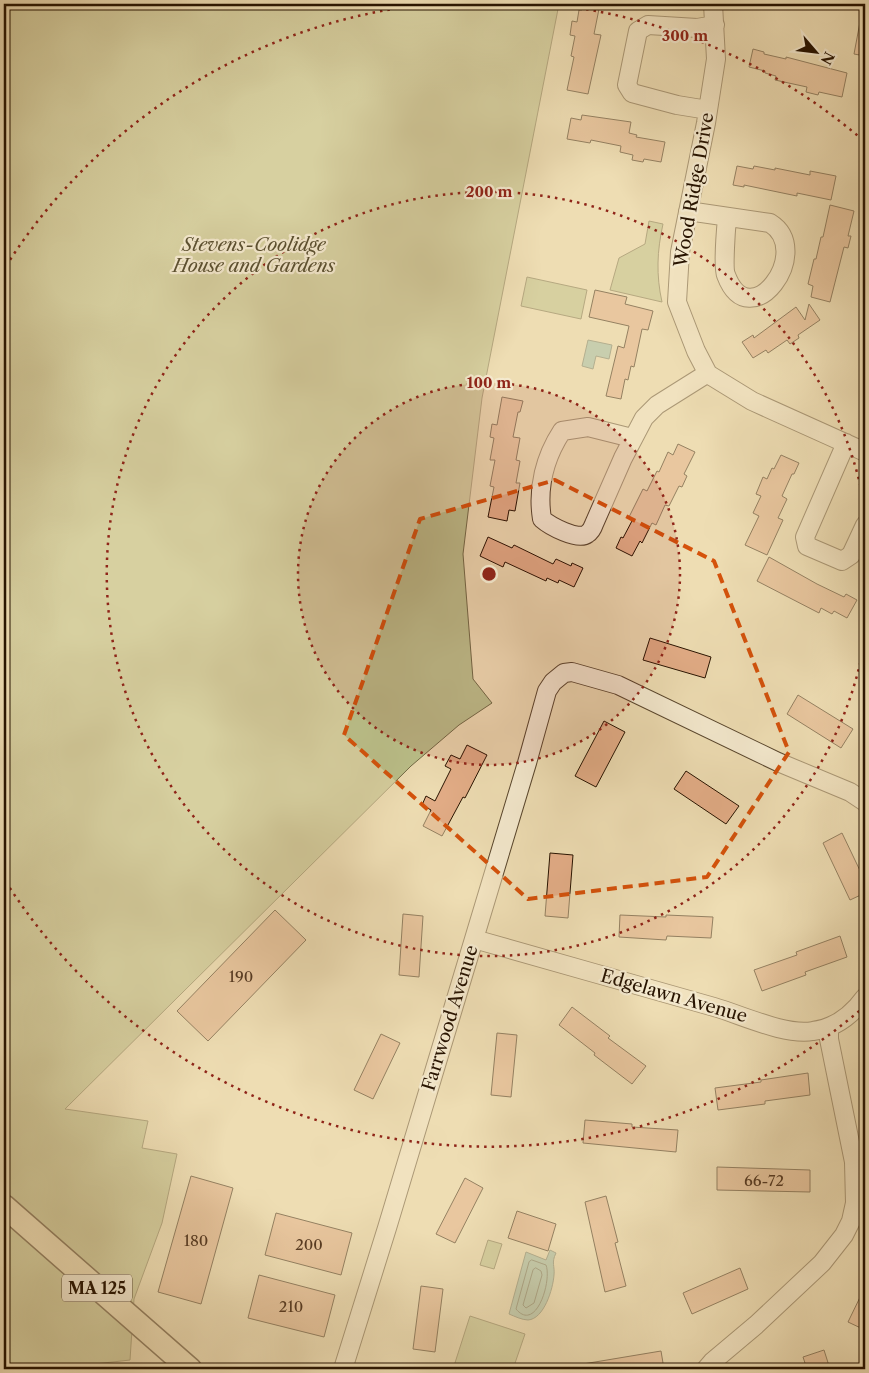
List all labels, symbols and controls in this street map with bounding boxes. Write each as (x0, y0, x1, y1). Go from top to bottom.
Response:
text: 300 m (662, 26, 708, 45)
north arrow (792, 28, 842, 78)
text: N (817, 49, 838, 68)
street label: Wood Ridge Drive (669, 111, 718, 270)
text: 200 m (466, 182, 512, 201)
park label: Stevens-Coolidge House and Gardens (171, 234, 335, 277)
text: 100 m (467, 373, 511, 392)
centre of rings (480, 565, 498, 583)
street label: Farrwood Avenue (417, 942, 483, 1094)
street label: Edgelawn Avenue (598, 965, 750, 1027)
house number: 190 (229, 967, 253, 986)
house number: 66-72 (744, 1171, 784, 1190)
house number: 180 (184, 1231, 208, 1250)
house number: 200 (295, 1235, 323, 1254)
road number: MA 125 (62, 1275, 132, 1302)
house number: 210 (279, 1297, 303, 1316)

